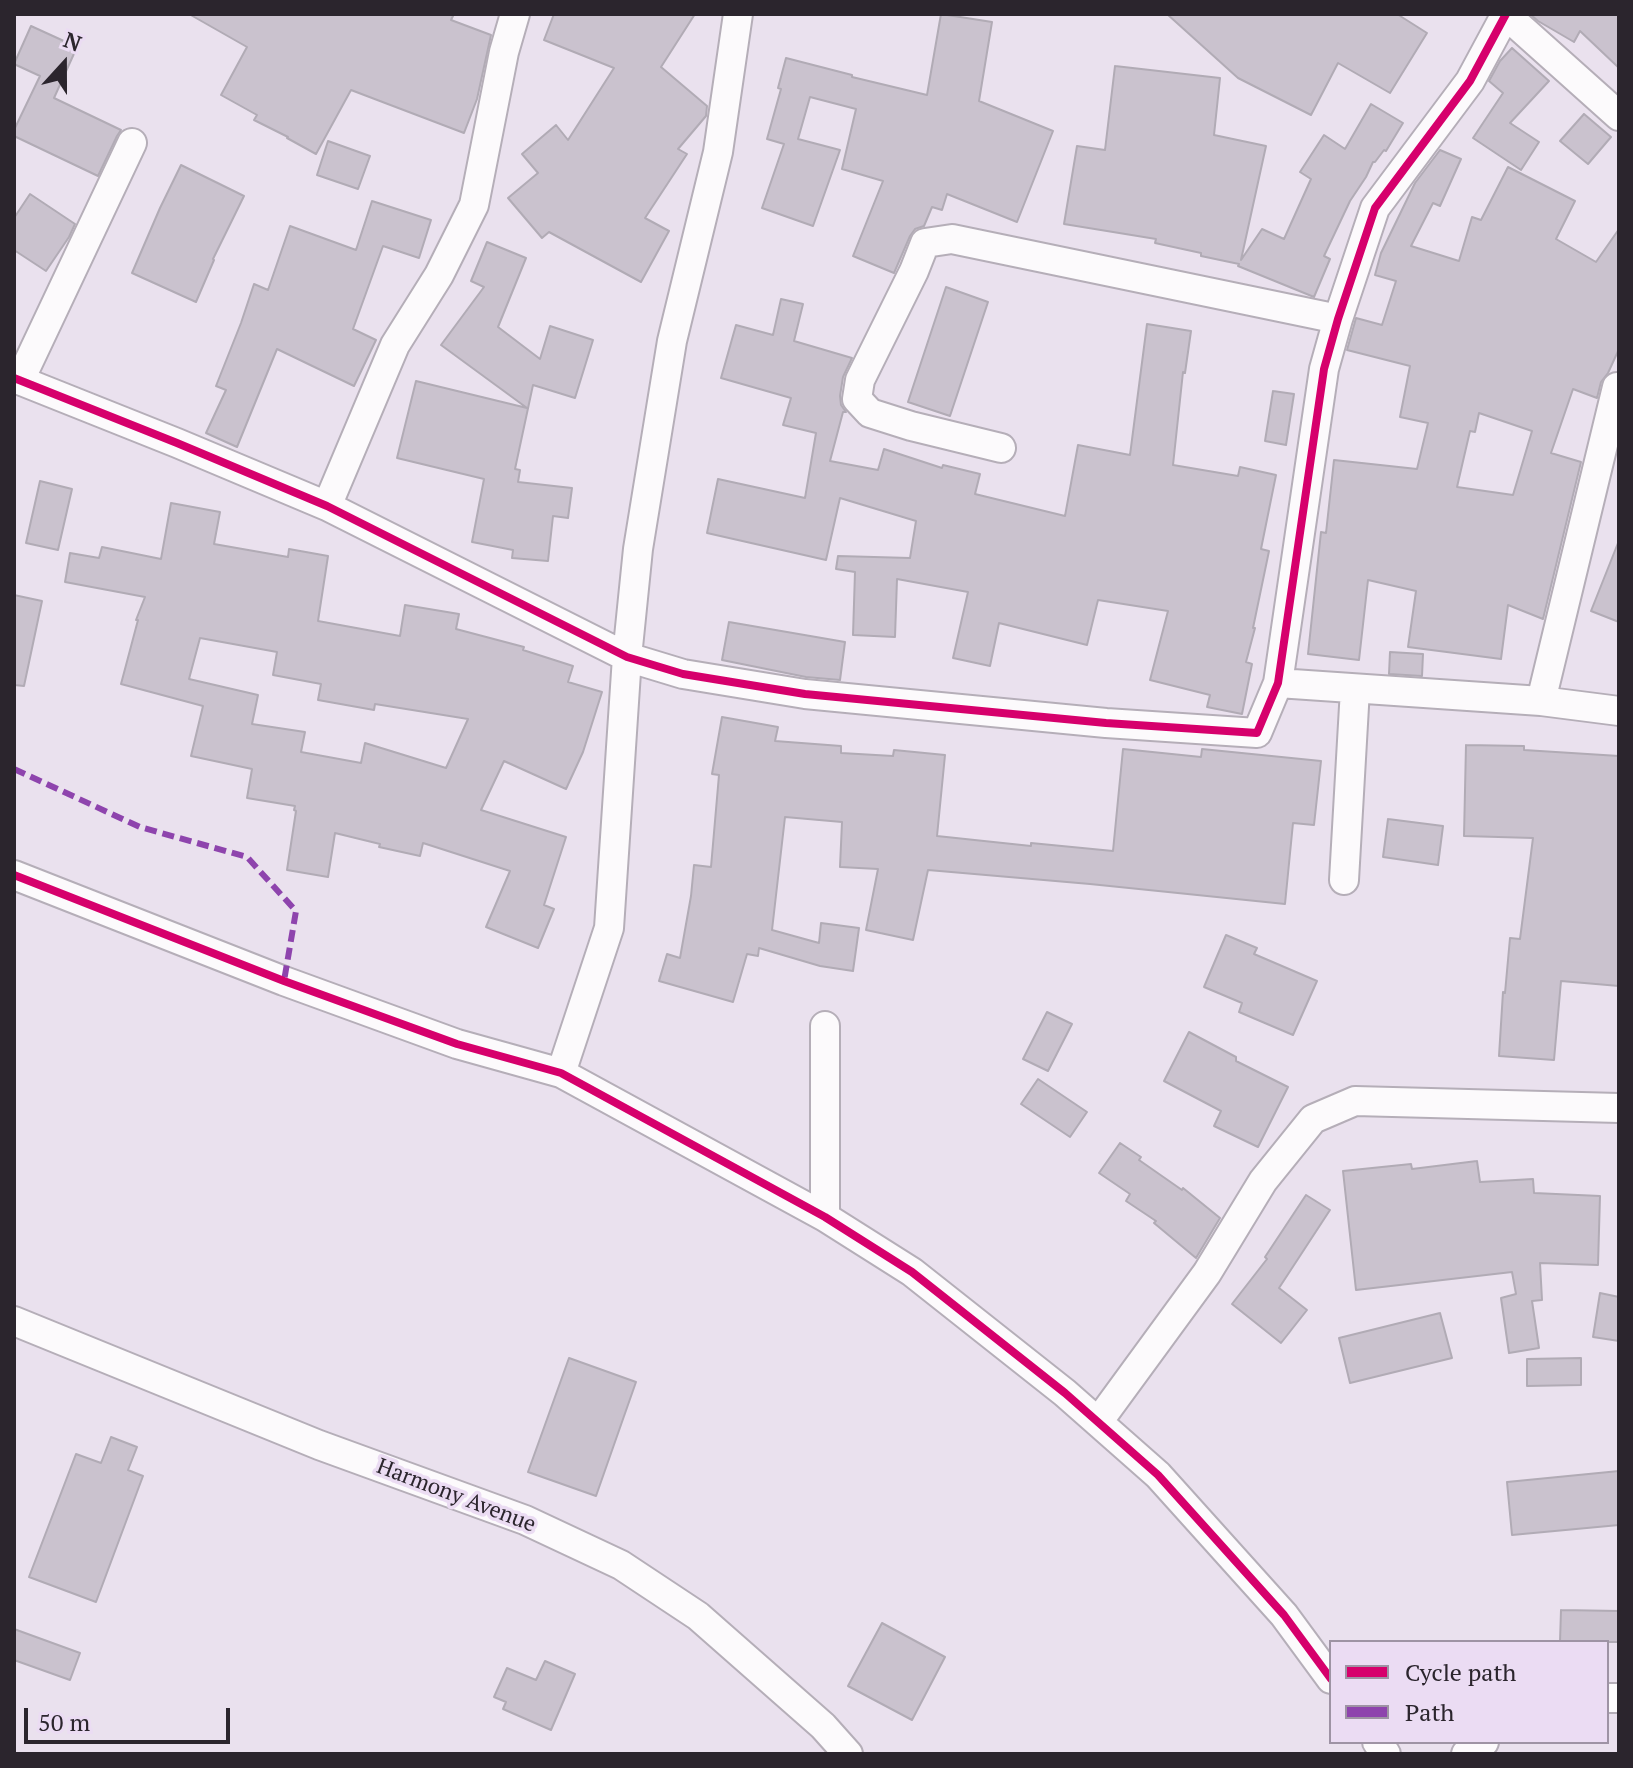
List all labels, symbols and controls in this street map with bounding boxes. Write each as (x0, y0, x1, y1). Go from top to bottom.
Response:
north arrow (24, 24, 104, 104)
text: N (60, 25, 86, 58)
street label: Harmony Avenue (373, 1454, 539, 1538)
legend (1329, 1640, 1609, 1744)
text: Cycle path (1405, 1656, 1516, 1688)
scale bar (28, 1692, 234, 1742)
text: Path (1405, 1696, 1454, 1728)
text: 50 m (38, 1706, 90, 1738)

